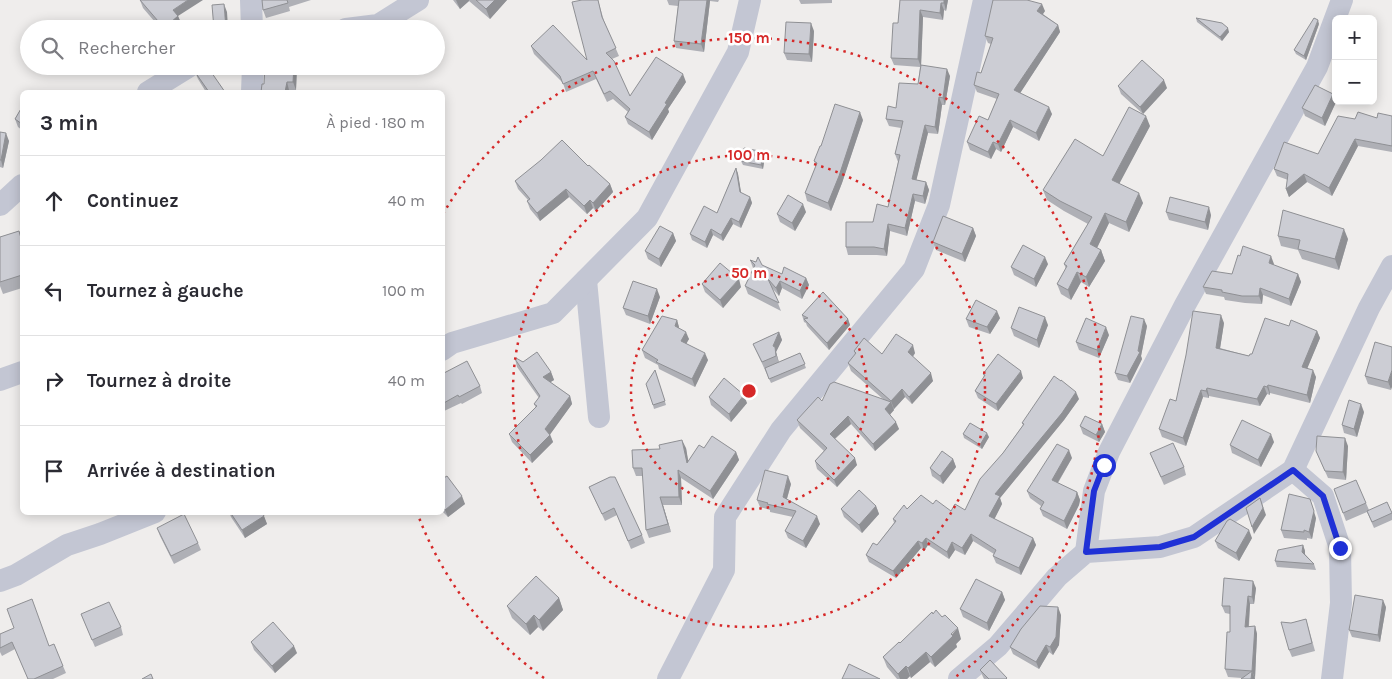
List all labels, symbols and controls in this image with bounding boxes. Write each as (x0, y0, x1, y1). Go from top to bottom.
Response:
map controls (1332, 15, 1377, 105)
button: + (1332, 15, 1377, 60)
search box (20, 20, 445, 75)
text: 150 m (728, 29, 770, 47)
icon: search (38, 34, 66, 62)
text: Rechercher (78, 37, 175, 59)
button: − (1332, 60, 1377, 105)
text: 3 min (40, 111, 98, 135)
text: À pied · 180 m (326, 113, 425, 132)
text: 100 m (728, 146, 770, 164)
icon: ahead (40, 187, 68, 215)
text: Continuez (87, 190, 179, 212)
text: 40 m (388, 191, 425, 210)
text: 50 m (731, 264, 767, 282)
icon: left (40, 277, 68, 305)
text: Tournez à gauche (87, 280, 244, 302)
text: 100 m (382, 281, 425, 300)
icon: right (40, 367, 68, 395)
text: Tournez à droite (87, 370, 231, 392)
text: 40 m (388, 371, 425, 390)
centre of rings (740, 382, 758, 400)
route start (1093, 454, 1116, 477)
icon: arrive (40, 457, 68, 485)
text: Arrivée à destination (87, 460, 276, 482)
route end (1329, 537, 1352, 560)

